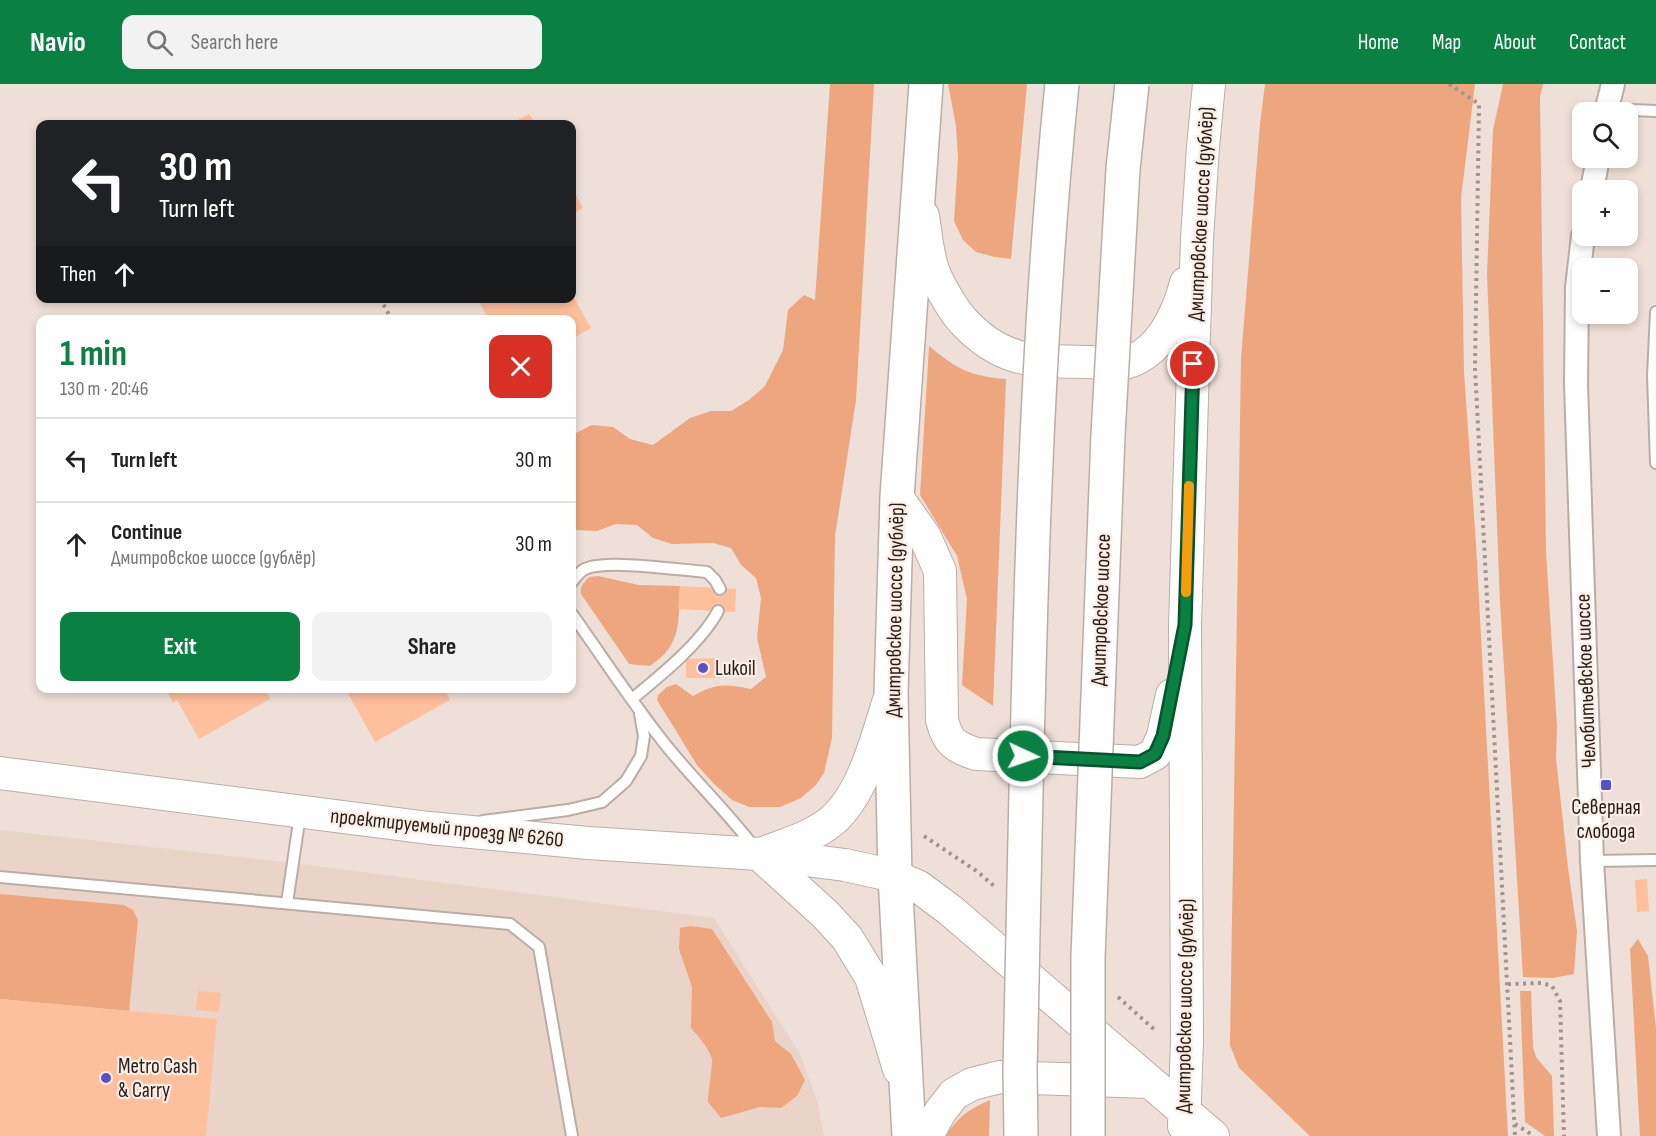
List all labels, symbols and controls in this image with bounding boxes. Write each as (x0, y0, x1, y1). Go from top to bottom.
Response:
search box (122, 15, 542, 69)
text: Navio (30, 26, 86, 59)
icon: search (143, 26, 176, 59)
text: Search here (191, 29, 278, 56)
text: Home (1358, 30, 1399, 55)
text: Map (1432, 30, 1461, 55)
text: About (1494, 30, 1536, 55)
text: Contact (1569, 30, 1626, 55)
map controls (1572, 102, 1638, 324)
button: search (1572, 102, 1638, 168)
street label: Дмитровское шоссе (дублёр) (1183, 106, 1219, 322)
text: 30 m (159, 142, 232, 193)
icon: left (60, 144, 138, 222)
button: + (1572, 180, 1638, 246)
text: Turn left (159, 193, 235, 225)
icon: ahead (108, 258, 141, 291)
button: − (1572, 258, 1638, 324)
text: Then (60, 261, 96, 288)
text: 1 min (60, 333, 127, 376)
button: close (489, 335, 552, 398)
pin (1167, 338, 1218, 389)
icon: arrive (1176, 347, 1209, 380)
text: 130 m · 20:46 (60, 377, 148, 401)
icon: left (60, 444, 93, 477)
text: Turn left (111, 447, 177, 474)
text: 30 m (515, 447, 552, 474)
street label: Дмитровское шоссе (дублёр) (881, 502, 909, 718)
text: Continue (111, 519, 182, 546)
icon: ahead (60, 528, 93, 561)
text: 30 m (515, 531, 552, 558)
street label: Дмитровское шоссе (1086, 533, 1116, 687)
text: Дмитровское шоссе (дублёр) (111, 546, 316, 570)
street label: Челобитьевское шоссе (1570, 593, 1602, 769)
button: Exit (60, 612, 300, 681)
button: Share (312, 612, 552, 681)
place label: Lukoil (715, 656, 756, 681)
marker: Lukoil (696, 661, 710, 675)
position arrow (991, 724, 1055, 788)
marker: Северная слобода (1599, 778, 1613, 792)
place label: Северная слобода (1571, 795, 1641, 844)
street label: проектируемый проезд № 6260 (329, 803, 565, 853)
street label: Дмитровское шоссе (дублёр) (1171, 898, 1199, 1114)
place label: Metro Cash & Carry (118, 1054, 197, 1103)
marker: Metro Cash & Carry (99, 1071, 113, 1085)

